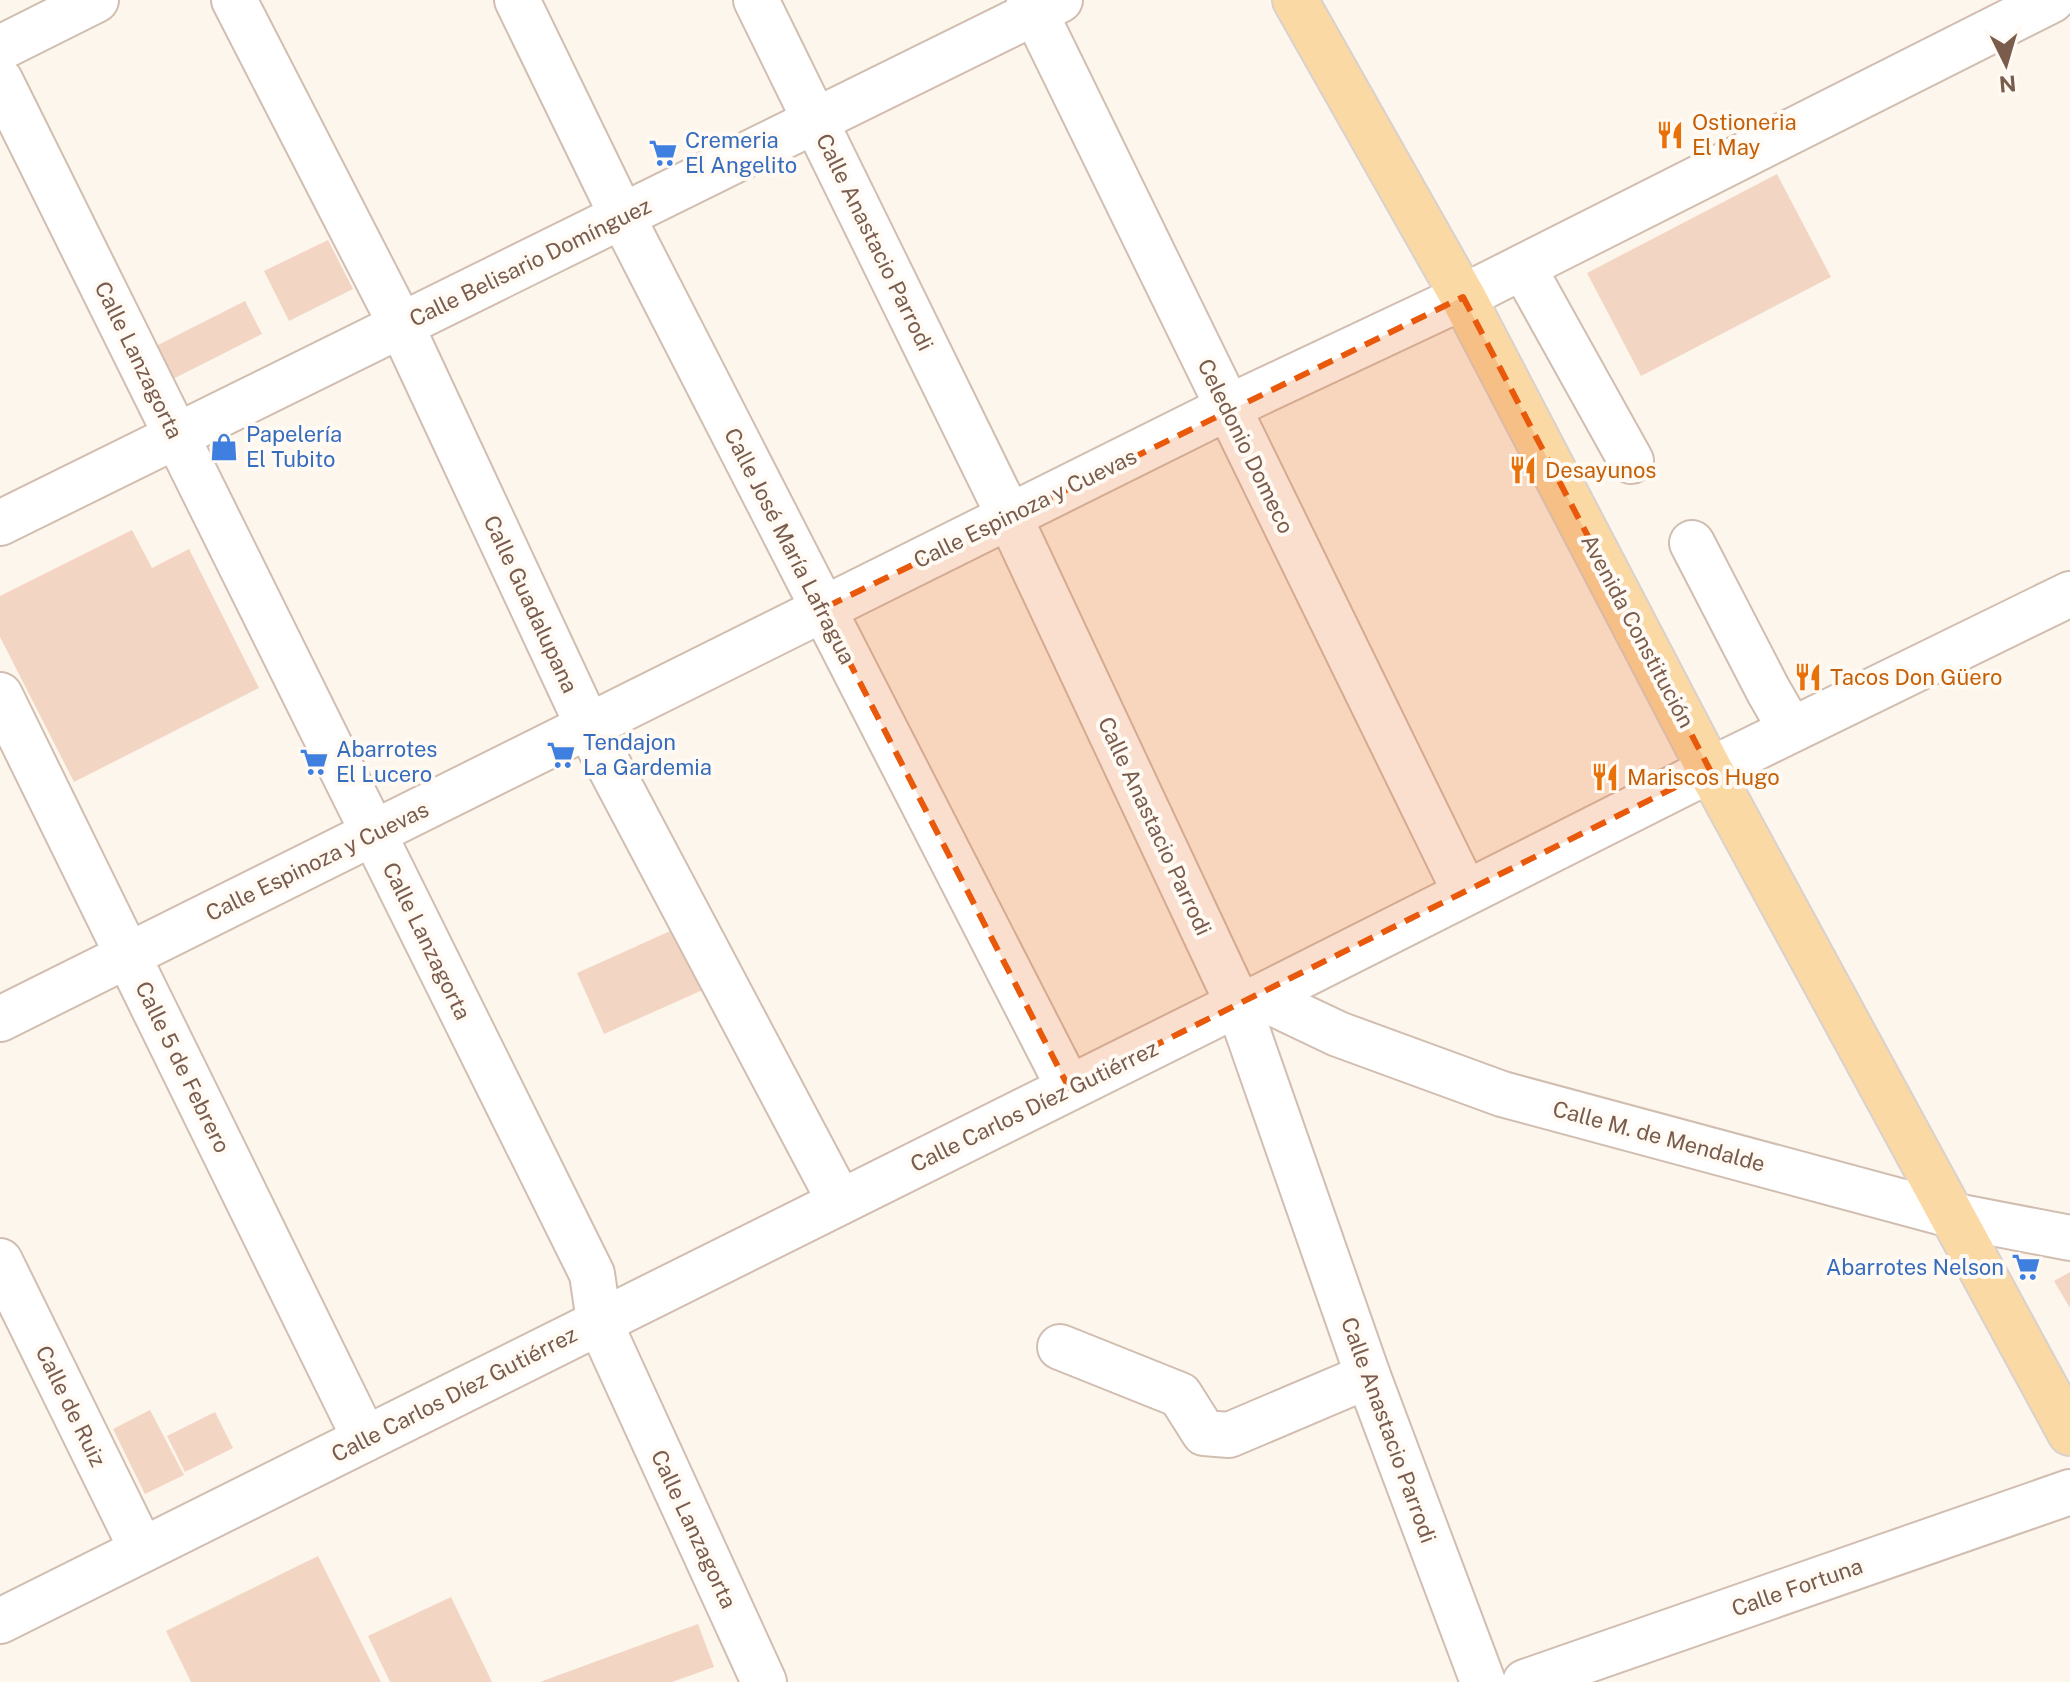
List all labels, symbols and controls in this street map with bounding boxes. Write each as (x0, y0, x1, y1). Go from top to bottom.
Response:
north arrow (1966, 24, 2046, 104)
text: N (1998, 70, 2017, 98)
place label: Ostioneria El May (1692, 109, 1797, 160)
restaurant icon: Ostioneria El May (1655, 120, 1685, 150)
place label: Cremeria El Angelito (685, 127, 797, 178)
street label: Calle Anastacio Parrodi (811, 129, 939, 355)
supermarket icon: Cremeria El Angelito (648, 138, 678, 168)
street label: Calle Belisario Domínguez (405, 192, 655, 332)
street label: Calle Lanzagorta (90, 277, 188, 443)
street label: Celedonio Domeco (1192, 354, 1300, 538)
place label: Papelería El Tubito (246, 421, 342, 472)
street label: Calle José María Lafragua (719, 424, 861, 668)
shop icon: Papelería El Tubito (209, 432, 239, 462)
street label: Calle Espinoza y Cuevas (909, 443, 1141, 573)
restaurant icon: Desayunos (1508, 455, 1538, 485)
place label: Desayunos (1545, 457, 1657, 483)
street label: Calle Guadalupana (478, 511, 584, 697)
street label: Avenida Constitución (1576, 530, 1700, 732)
restaurant icon: Tacos Don Güero (1793, 662, 1823, 692)
place label: Tacos Don Güero (1830, 664, 2003, 690)
street label: Calle Anastacio Parrodi (1093, 713, 1217, 939)
place label: Tendajon La Gardemia (583, 729, 712, 780)
place label: Abarrotes El Lucero (336, 736, 438, 787)
supermarket icon: Tendajon La Gardemia (546, 740, 576, 770)
supermarket icon: Abarrotes El Lucero (299, 747, 329, 777)
restaurant icon: Mariscos Hugo (1590, 762, 1620, 792)
place label: Mariscos Hugo (1627, 764, 1780, 790)
street label: Calle Espinoza y Cuevas (201, 796, 433, 926)
street label: Calle Lanzagorta (378, 858, 476, 1024)
street label: Calle 5 de Febrero (130, 977, 236, 1157)
street label: Calle Carlos Díez Gutiérrez (906, 1035, 1162, 1177)
street label: Calle M. de Mendalde (1550, 1095, 1768, 1177)
supermarket icon: Abarrotes Nelson (2011, 1252, 2041, 1282)
place label: Abarrotes Nelson (1826, 1254, 2004, 1280)
street label: Calle Anastacio Parrodi (1336, 1314, 1442, 1546)
street label: Calle Carlos Díez Gutiérrez (327, 1321, 581, 1467)
street label: Calle de Ruiz (31, 1341, 111, 1471)
street label: Calle Lanzagorta (646, 1446, 742, 1612)
street label: Calle Fortuna (1728, 1552, 1866, 1622)

